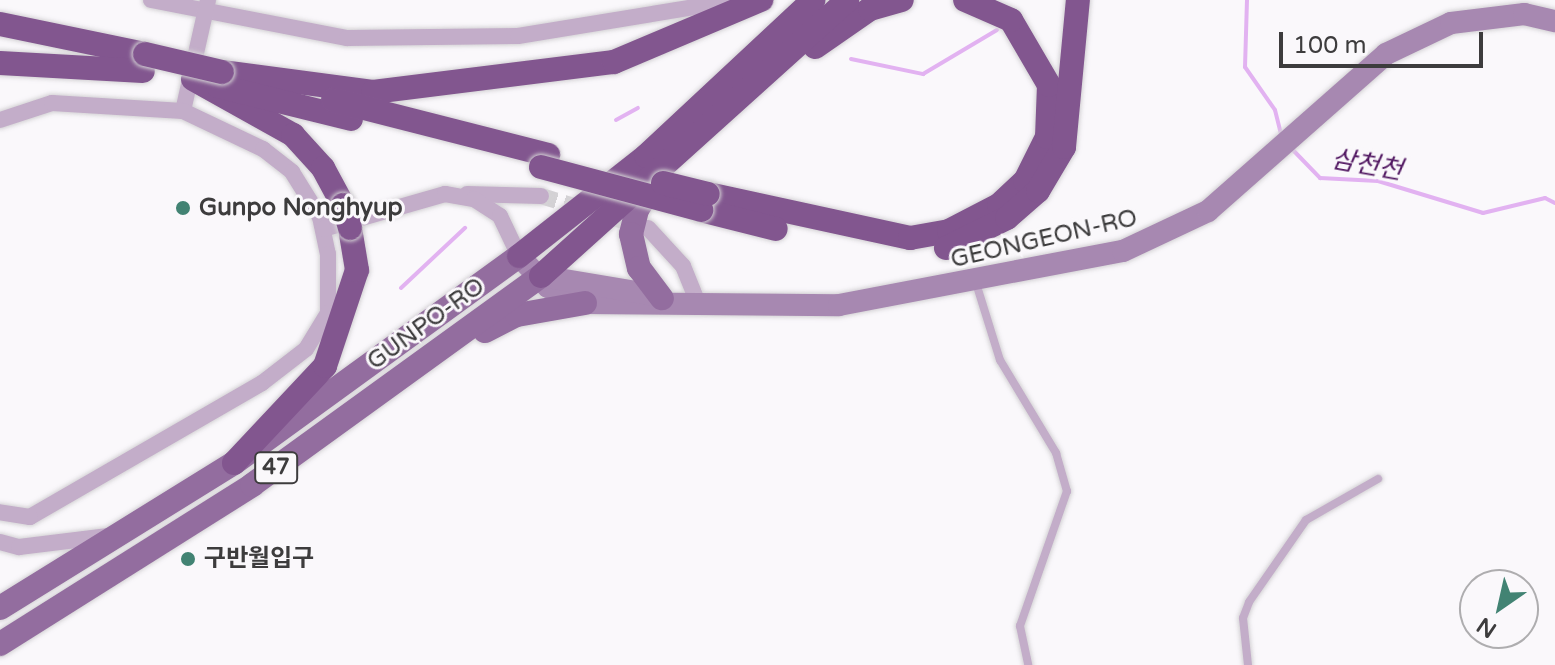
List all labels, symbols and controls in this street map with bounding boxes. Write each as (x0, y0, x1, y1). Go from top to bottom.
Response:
scale bar (1283, 16, 1487, 66)
text: 100 m (1293, 31, 1367, 60)
water label: 삼천천 (1329, 143, 1405, 187)
place label: Gunpo Nonghyup (199, 194, 403, 222)
marker: Gunpo Nonghyup (174, 199, 192, 217)
street label: GEONGEON-RO (948, 204, 1140, 274)
street label: GUNPO-RO (362, 272, 490, 376)
road number: 47 (254, 450, 298, 486)
place label: 구반월입구 (204, 545, 314, 573)
marker: 구반월입구 (179, 550, 197, 568)
north arrow (1459, 569, 1539, 649)
text: N (1472, 612, 1501, 643)

